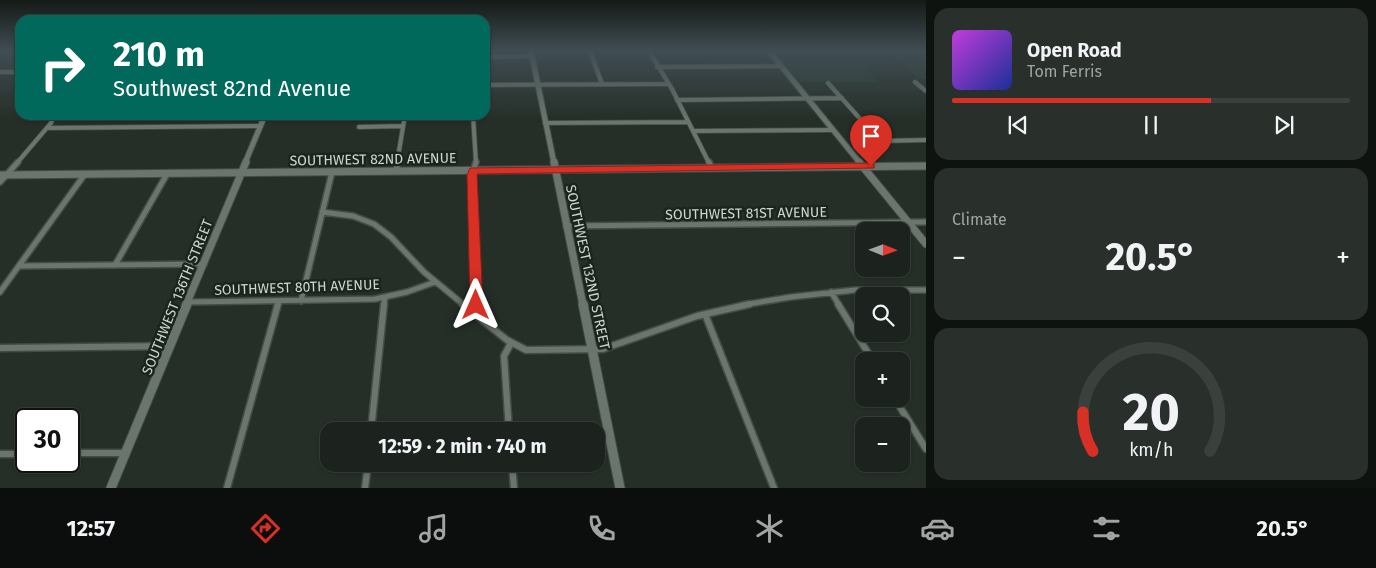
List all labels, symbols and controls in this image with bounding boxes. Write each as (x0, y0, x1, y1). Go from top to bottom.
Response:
text: 210 m (113, 33, 205, 75)
icon: right (30, 35, 95, 100)
text: Open Road (1027, 39, 1122, 62)
text: Tom Ferris (1027, 62, 1102, 81)
text: Southwest 82nd Avenue (113, 75, 351, 102)
icon: previous (1004, 111, 1032, 139)
icon: pause (1137, 111, 1165, 139)
icon: next (1270, 111, 1298, 139)
pin (850, 115, 892, 166)
icon: arrive (857, 122, 885, 150)
street label: SOUTHWEST 82ND AVENUE (289, 150, 457, 169)
street label: SOUTHWEST 132ND STREET (562, 183, 613, 352)
street label: SOUTHWEST 81ST AVENUE (665, 204, 827, 223)
text: Climate (952, 210, 1007, 229)
street label: SOUTHWEST 136TH STREET (138, 216, 217, 377)
north arrow (855, 222, 910, 278)
map controls (855, 222, 910, 472)
text: 20.5° (1105, 234, 1197, 280)
text: − (952, 241, 966, 274)
text: + (1336, 241, 1350, 274)
street label: SOUTHWEST 80TH AVENUE (214, 276, 380, 299)
position arrow (449, 278, 501, 330)
button: search (855, 287, 910, 342)
button: + (855, 352, 910, 407)
text: 20 (1122, 381, 1180, 444)
speed limit sign: 30 (15, 408, 80, 473)
button: − (855, 417, 910, 472)
text: 12:59 · 2 min · 740 m (378, 435, 547, 458)
text: km/h (1129, 439, 1173, 461)
icon: directions (248, 511, 283, 546)
icon: music (416, 511, 451, 546)
icon: phone (584, 511, 619, 546)
icon: climate (752, 511, 787, 546)
icon: car (920, 511, 955, 546)
icon: filters (1089, 511, 1124, 546)
text: 12:57 (67, 515, 115, 542)
text: 20.5° (1257, 515, 1309, 542)

